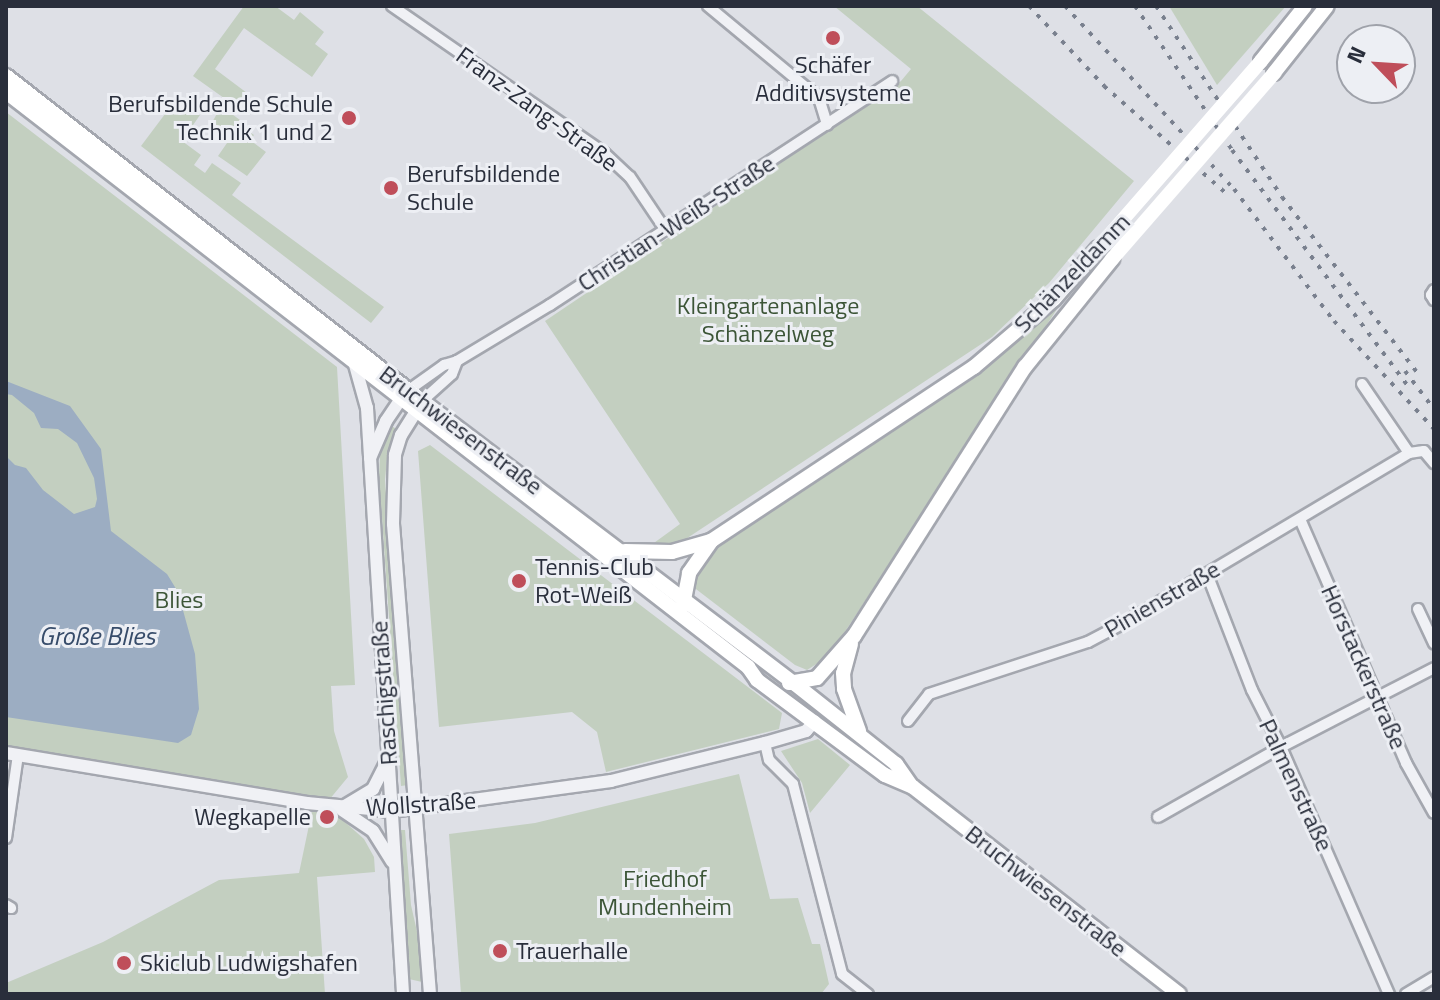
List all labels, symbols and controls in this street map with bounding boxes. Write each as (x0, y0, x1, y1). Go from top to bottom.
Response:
north arrow (1336, 24, 1416, 104)
marker: Schäfer Additivsysteme (824, 29, 842, 47)
street label: Franz-Zang-Straße (451, 41, 623, 177)
text: N (1337, 41, 1375, 69)
place label: Schäfer Additivsysteme (755, 51, 911, 107)
place label: Berufsbildende Schule Technik 1 und 2 (108, 90, 333, 146)
marker: Berufsbildende Schule Technik 1 und 2 (340, 109, 358, 127)
street label: Christian-Weiß-Straße (572, 149, 780, 297)
place label: Berufsbildende Schule (407, 160, 560, 216)
marker: Berufsbildende Schule (382, 179, 400, 197)
street label: Schänzeldamm (1008, 207, 1136, 339)
park label: Kleingartenanlage Schänzelweg (677, 292, 859, 348)
street label: Bruchwiesenstraße (374, 359, 548, 501)
place label: Tennis-Club Rot-Weiß (535, 553, 654, 609)
street label: Pinienstraße (1099, 554, 1225, 644)
marker: Tennis-Club Rot-Weiß (510, 572, 528, 590)
street label: Horstackerstraße (1315, 581, 1413, 753)
park label: Blies (155, 586, 203, 614)
water label: Große Blies (39, 620, 155, 652)
street label: Raschigstraße (365, 620, 403, 766)
street label: Palmenstraße (1253, 714, 1339, 856)
street label: Wollstraße (365, 786, 477, 822)
place label: Wegkapelle (194, 803, 311, 831)
marker: Wegkapelle (318, 808, 336, 826)
street label: Bruchwiesenstraße (960, 819, 1132, 963)
park label: Friedhof Mundenheim (598, 865, 732, 921)
place label: Trauerhalle (516, 937, 628, 965)
marker: Trauerhalle (491, 942, 509, 960)
place label: Skiclub Ludwigshafen (140, 949, 358, 977)
marker: Skiclub Ludwigshafen (115, 954, 133, 972)

